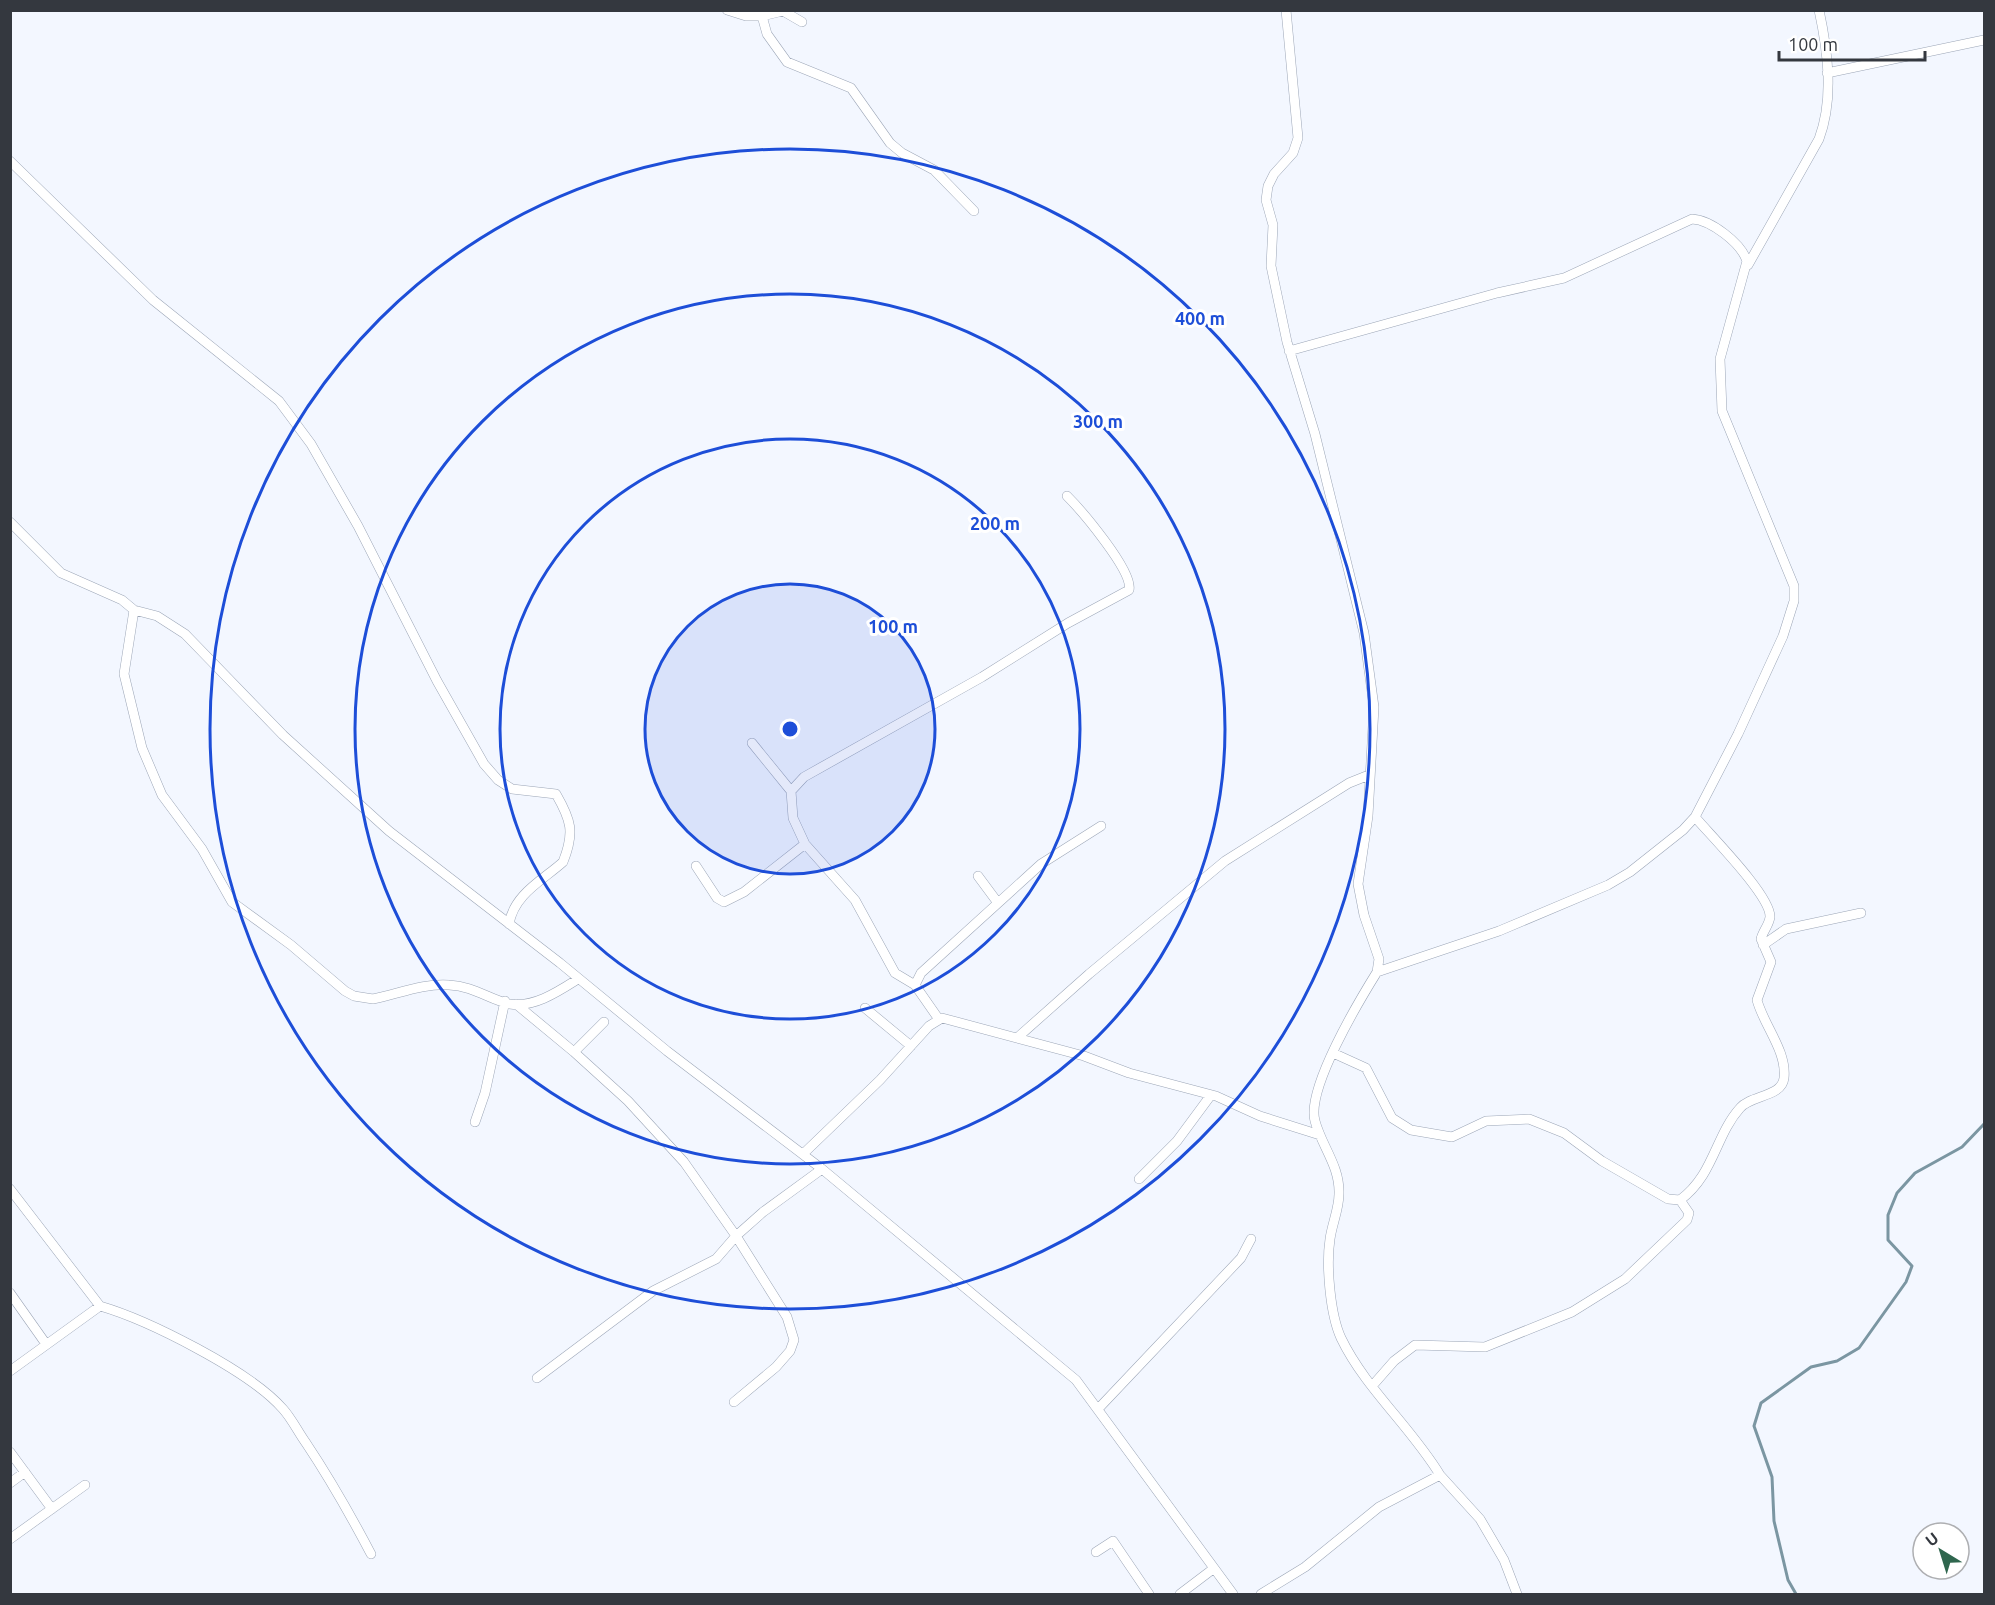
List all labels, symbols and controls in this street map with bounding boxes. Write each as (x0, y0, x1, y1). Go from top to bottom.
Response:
scale bar (1779, 24, 1924, 62)
text: 100 m (1788, 34, 1838, 54)
text: 400 m (1175, 308, 1225, 328)
text: 300 m (1073, 411, 1123, 431)
text: 200 m (970, 513, 1020, 533)
text: 100 m (868, 616, 918, 636)
centre of rings (780, 719, 800, 739)
north arrow (1911, 1521, 1971, 1581)
text: U (1922, 1529, 1942, 1550)

